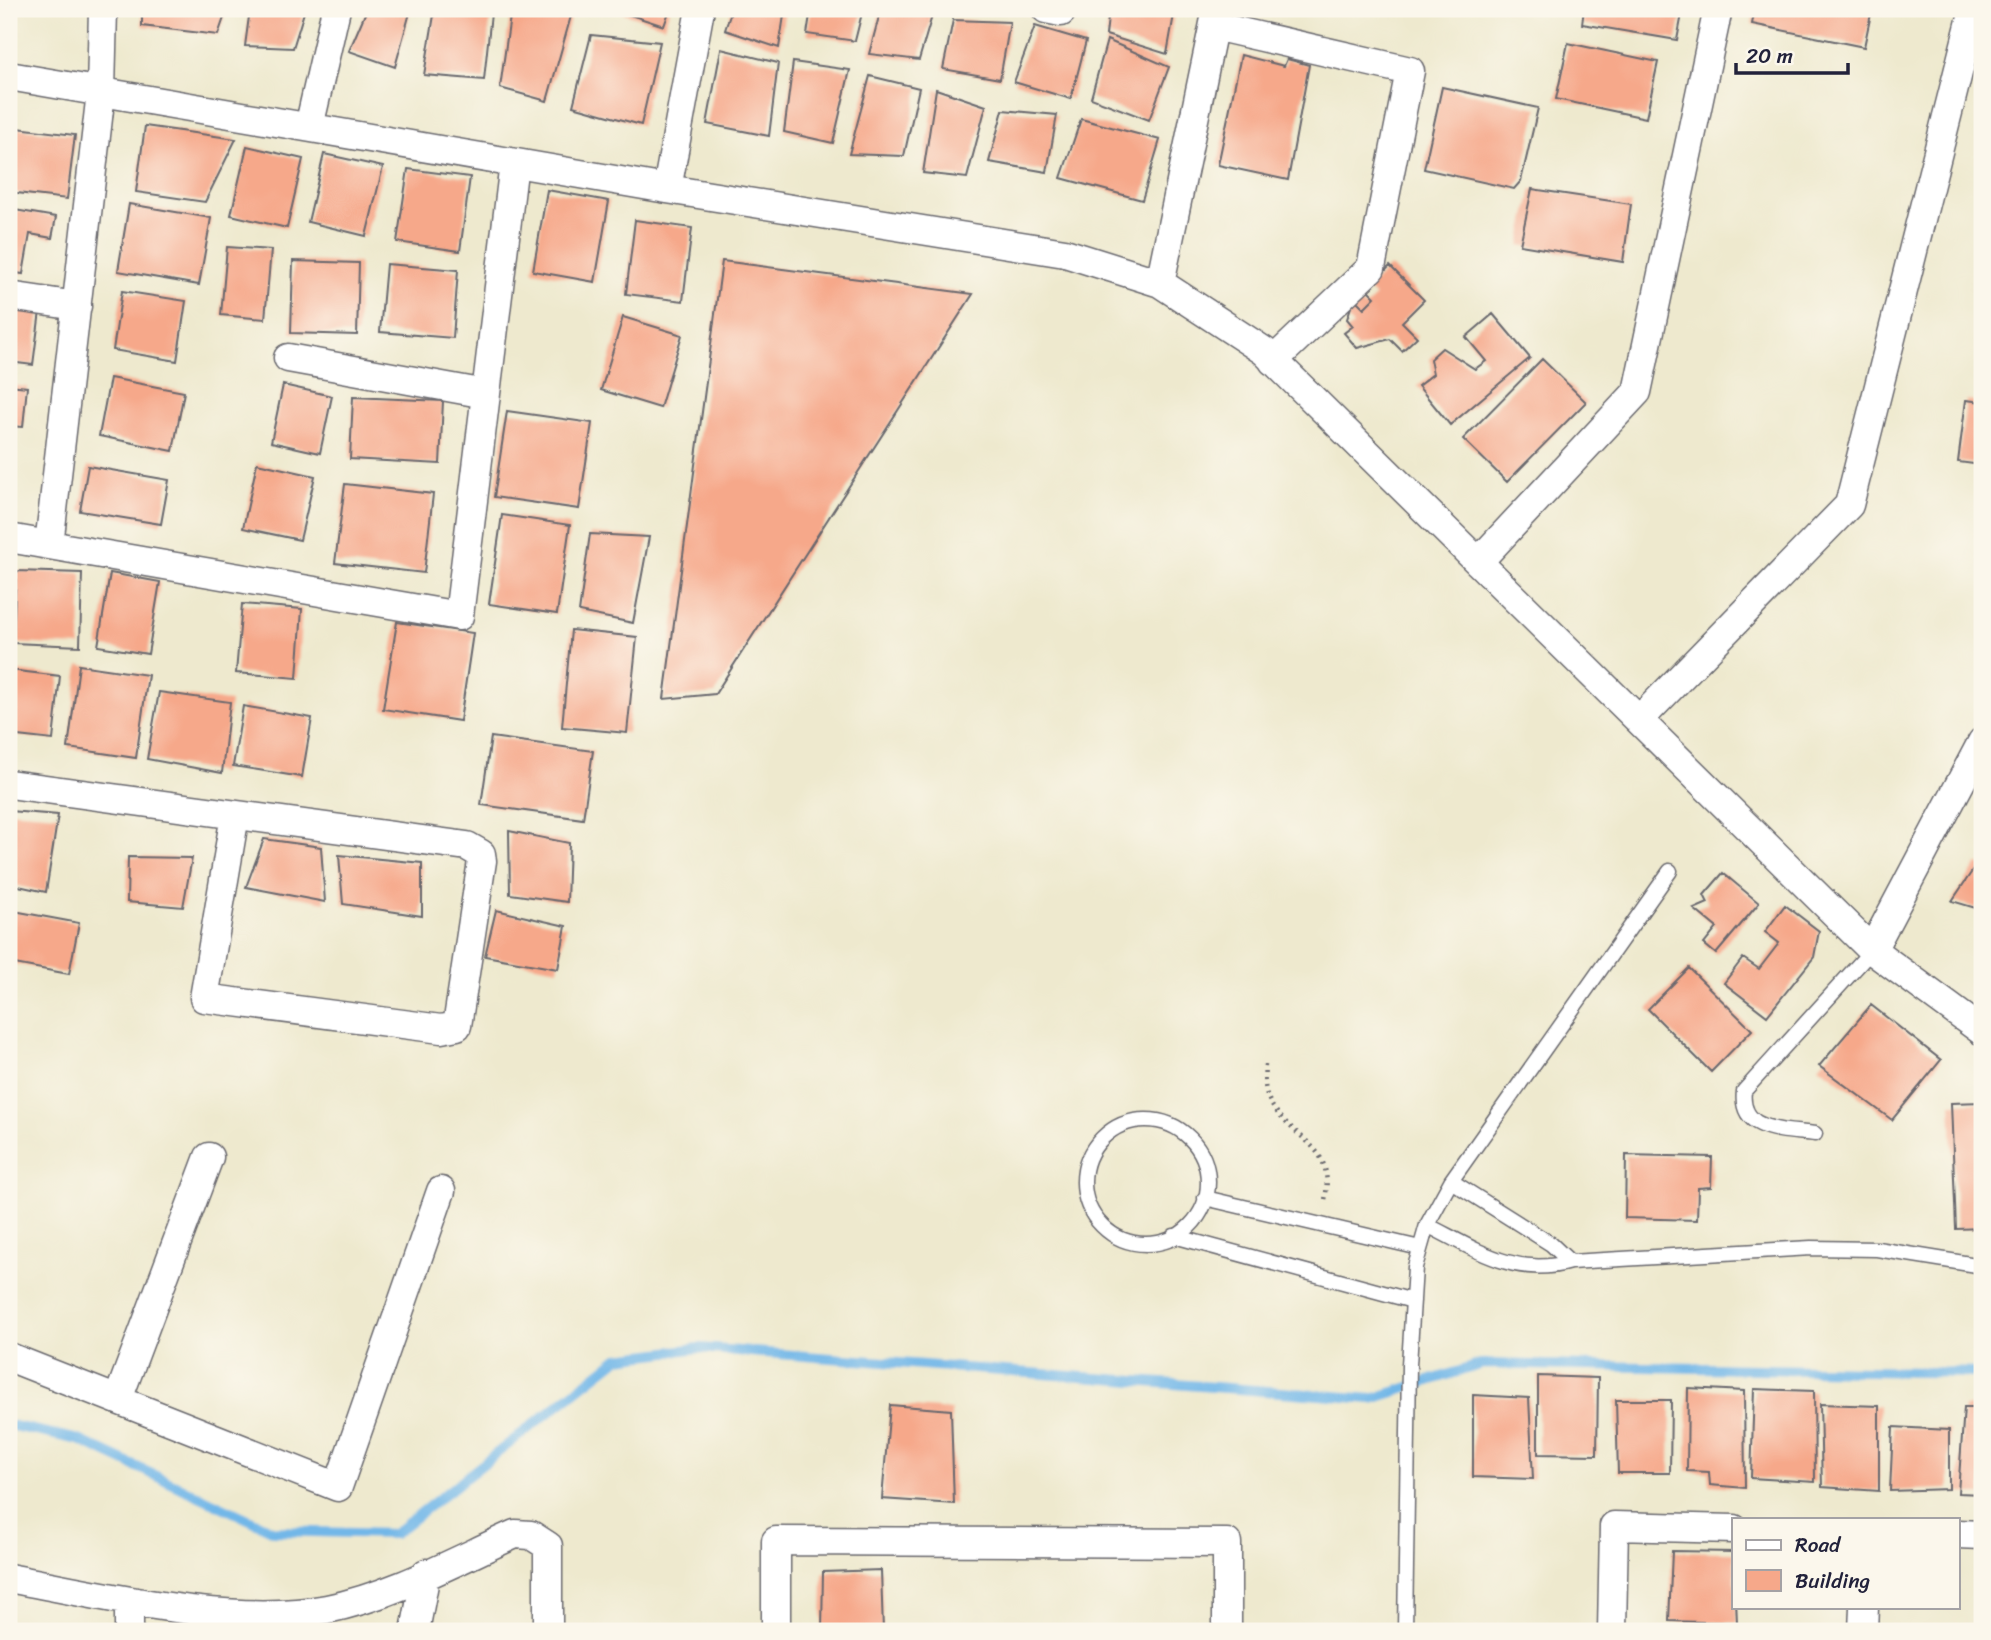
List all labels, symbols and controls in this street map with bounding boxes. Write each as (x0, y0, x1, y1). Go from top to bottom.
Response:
scale bar (1736, 32, 1848, 76)
text: 20 m (1746, 37, 1793, 75)
legend (1732, 1518, 1960, 1608)
text: Road (1795, 1526, 1842, 1564)
text: Building (1795, 1562, 1871, 1600)

